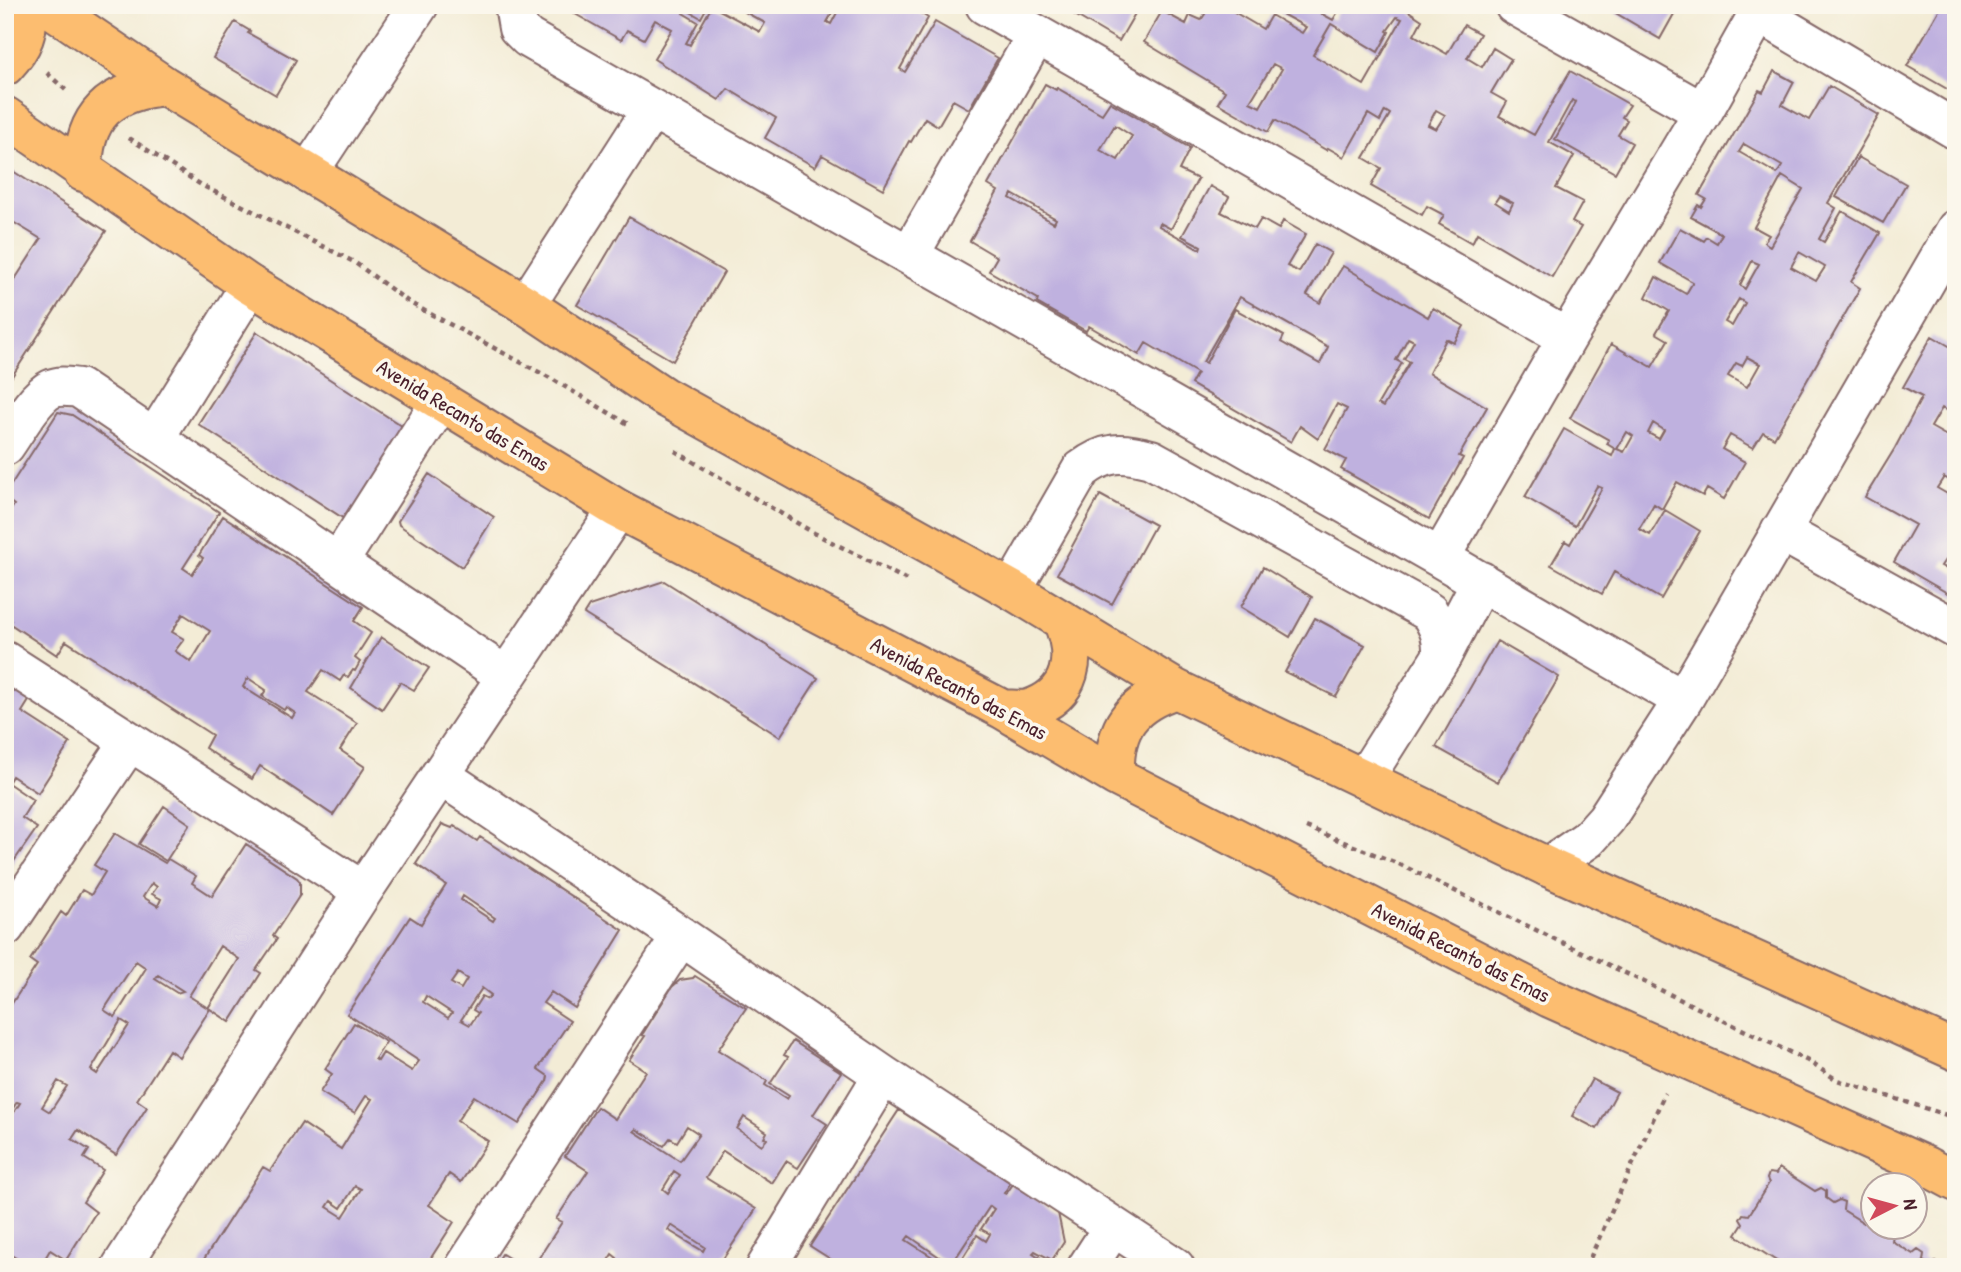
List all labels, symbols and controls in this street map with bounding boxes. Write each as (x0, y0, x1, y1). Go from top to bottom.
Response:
street label: Avenida Recanto das Emas (372, 352, 554, 478)
street label: Avenida Recanto das Emas (866, 629, 1052, 747)
street label: Avenida Recanto das Emas (1367, 895, 1555, 1009)
north arrow (1860, 1170, 1930, 1240)
text: N (1897, 1198, 1924, 1211)

